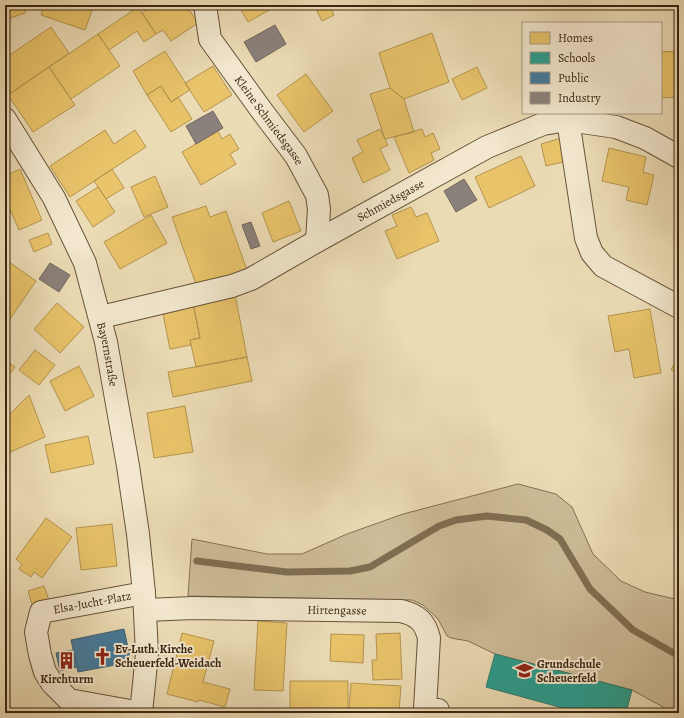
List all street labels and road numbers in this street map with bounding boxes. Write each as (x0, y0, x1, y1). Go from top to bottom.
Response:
street label: Kleine Schmiedsgasse (231, 72, 307, 168)
street label: Schmiedsgasse (354, 175, 427, 225)
street label: Bayernstraße (93, 320, 122, 388)
street label: Elsa-Jucht-Platz (52, 588, 133, 618)
street label: Hirtengasse (307, 602, 367, 619)

